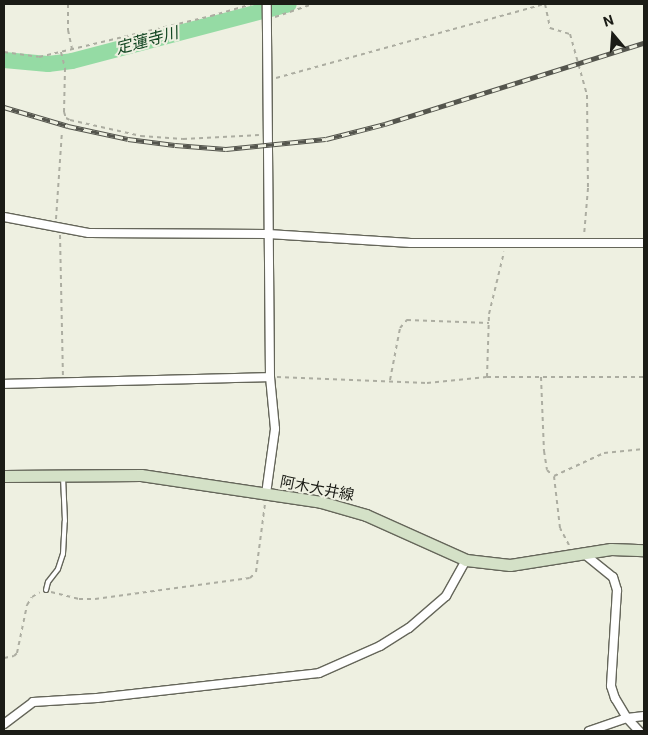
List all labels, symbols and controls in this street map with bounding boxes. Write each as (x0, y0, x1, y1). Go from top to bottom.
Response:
north arrow (588, 10, 638, 60)
text: N (601, 12, 616, 30)
water label: 定蓮寺川 (114, 23, 180, 59)
street label: 阿木大井線 (278, 473, 356, 505)

